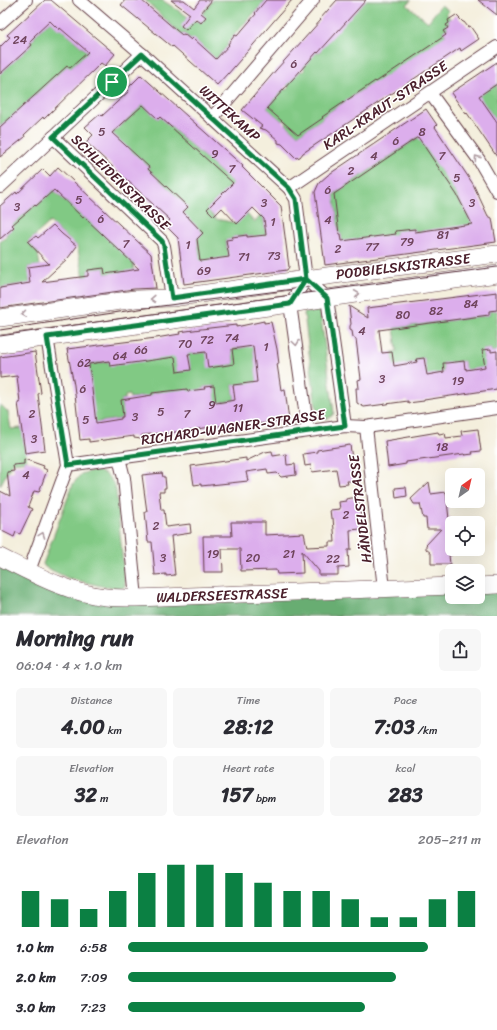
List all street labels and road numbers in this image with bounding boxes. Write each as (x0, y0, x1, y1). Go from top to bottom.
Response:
street label: KARL-KRAUT-STRASSE (317, 53, 454, 157)
street label: WITTEKAMP (193, 79, 266, 148)
street label: SCHLEIDENSTRASSE (65, 128, 177, 238)
street label: PODBIELSKISTRASSE (334, 246, 473, 287)
street label: RICHARD-WAGNER-STRASSE (139, 402, 328, 453)
street label: HÄNDELSTRASSE (341, 452, 380, 565)
street label: WALDERSEESTRASSE (156, 581, 289, 610)

